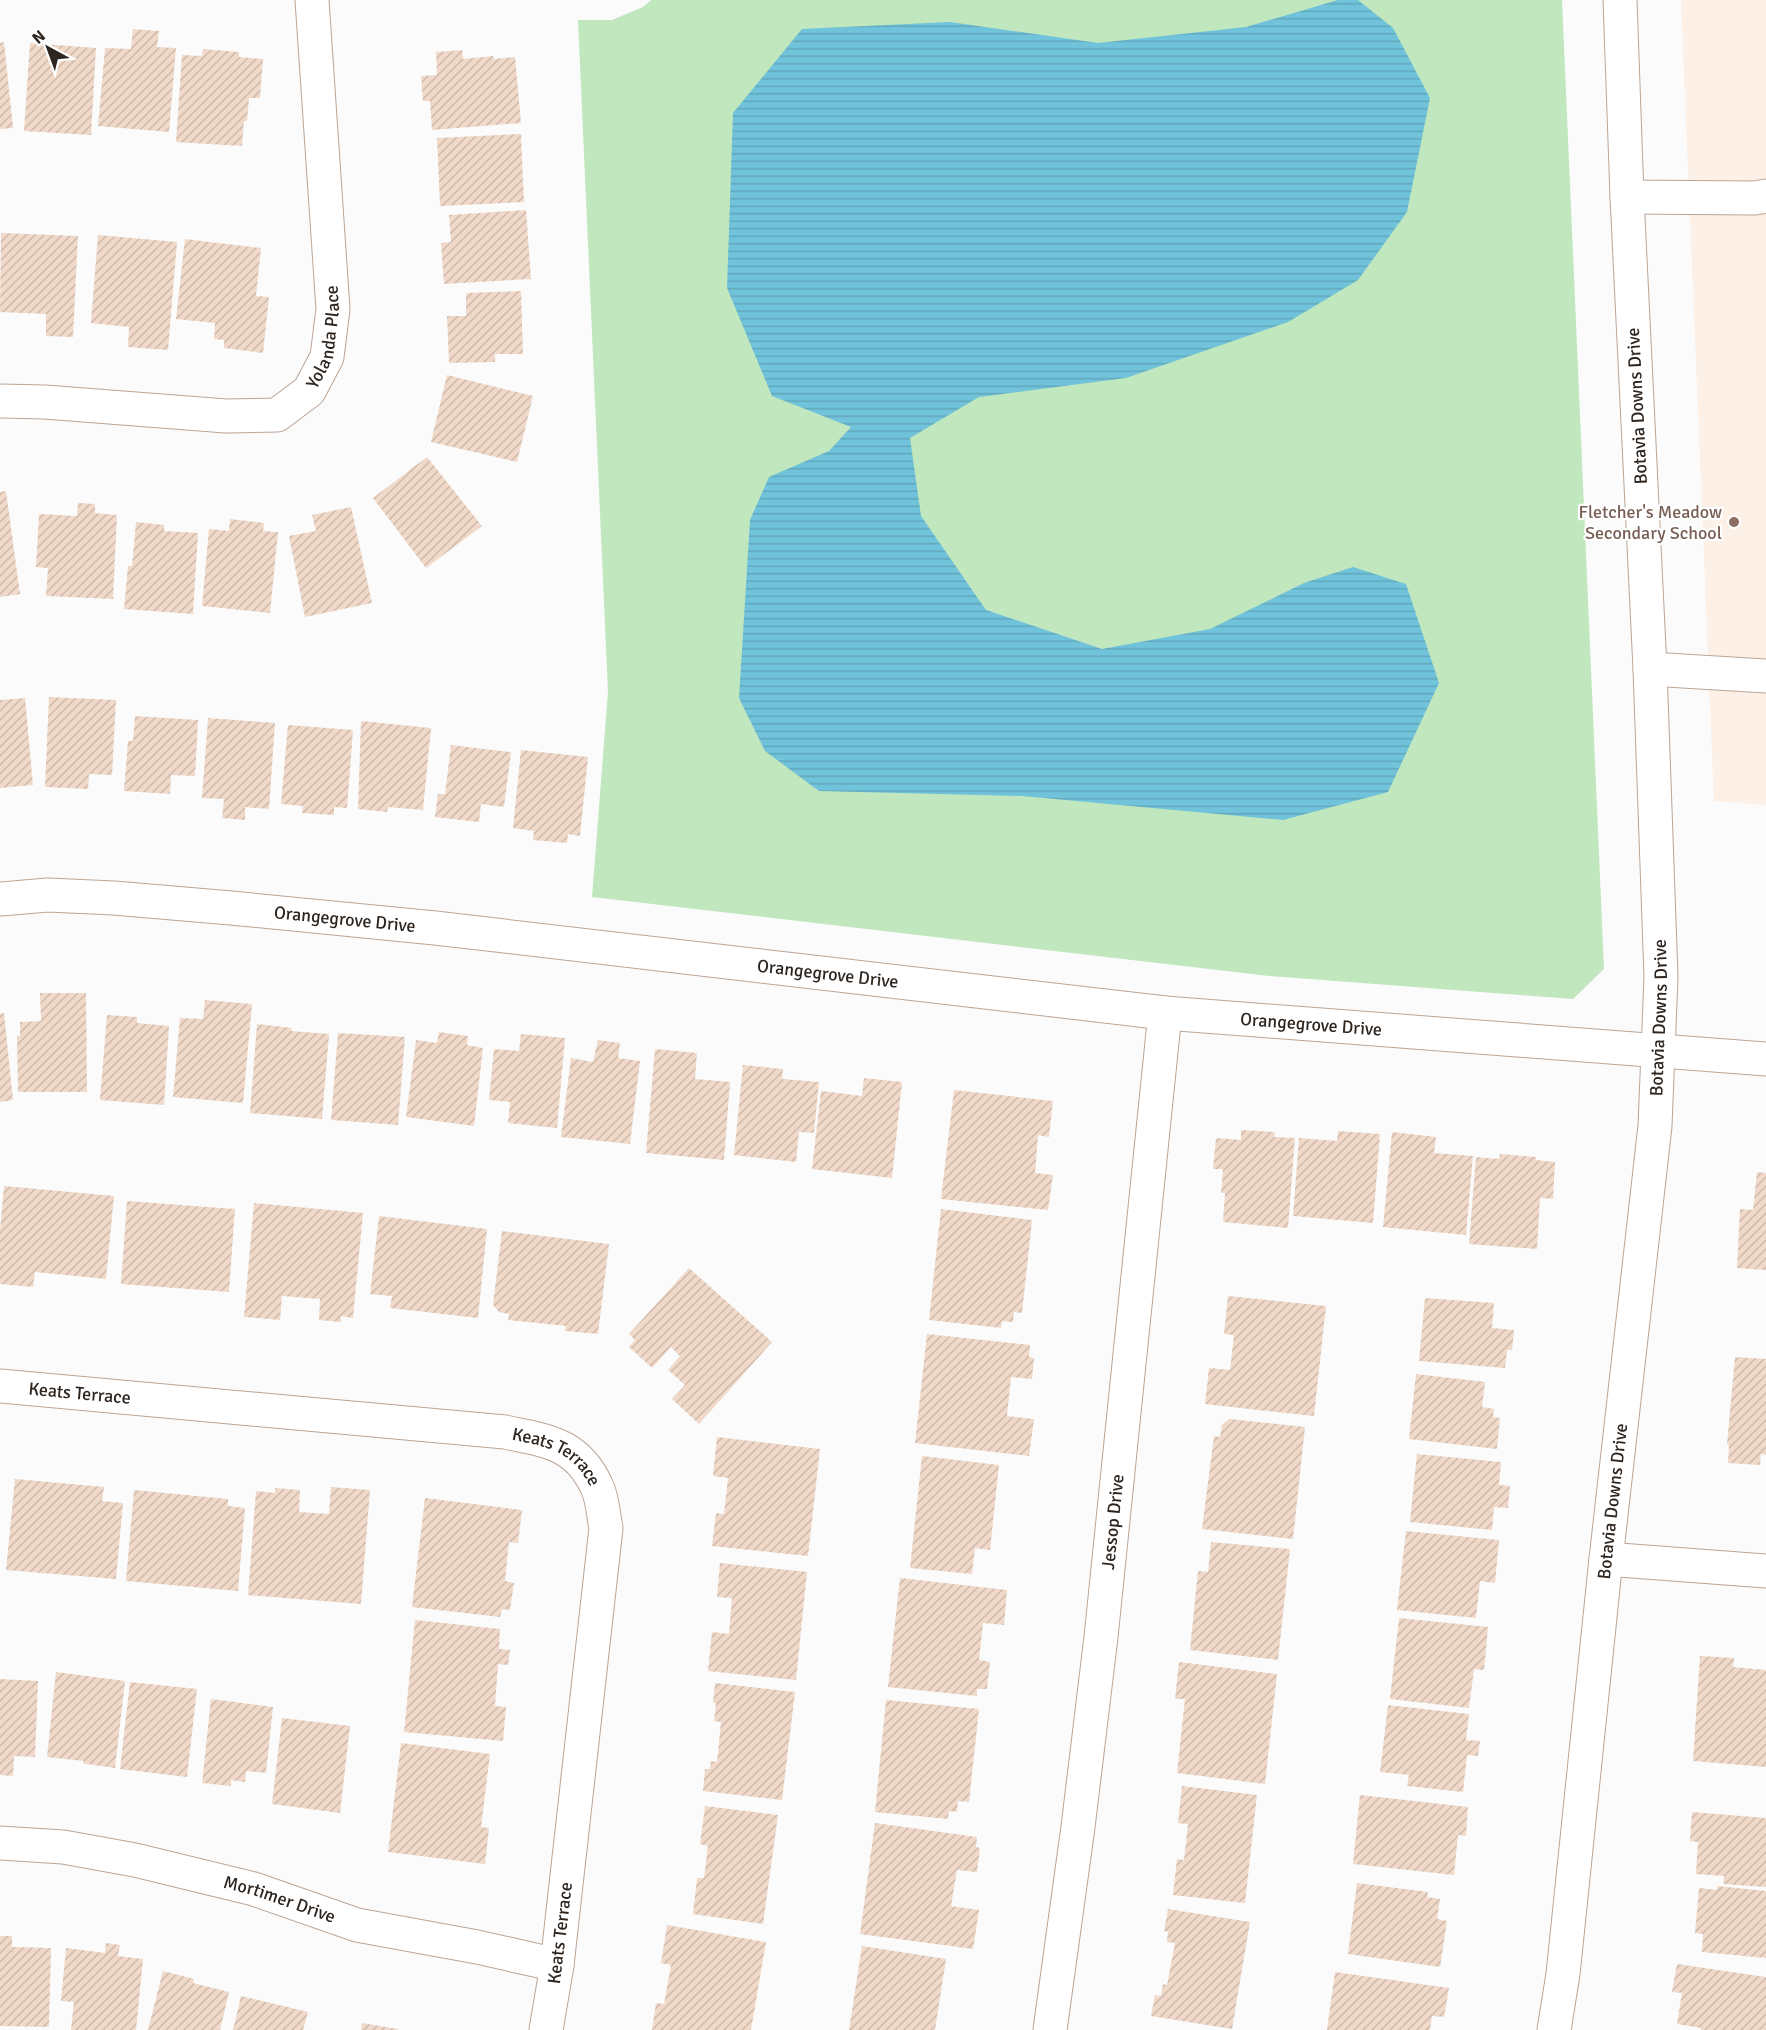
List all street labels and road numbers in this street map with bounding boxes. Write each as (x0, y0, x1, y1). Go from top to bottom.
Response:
street label: Yolanda Place (301, 285, 344, 392)
street label: Botavia Downs Drive (1622, 327, 1652, 485)
street label: Orangegrove Drive (273, 901, 417, 937)
street label: Botavia Downs Drive (1645, 939, 1672, 1097)
street label: Orangegrove Drive (756, 955, 900, 993)
street label: Orangegrove Drive (1239, 1008, 1383, 1041)
street label: Keats Terrace (28, 1378, 132, 1409)
street label: Botavia Downs Drive (1593, 1422, 1632, 1581)
street label: Keats Terrace (510, 1423, 606, 1490)
street label: Jessop Drive (1097, 1473, 1129, 1571)
street label: Mortimer Drive (221, 1871, 338, 1928)
street label: Keats Terrace (543, 1881, 577, 1985)

